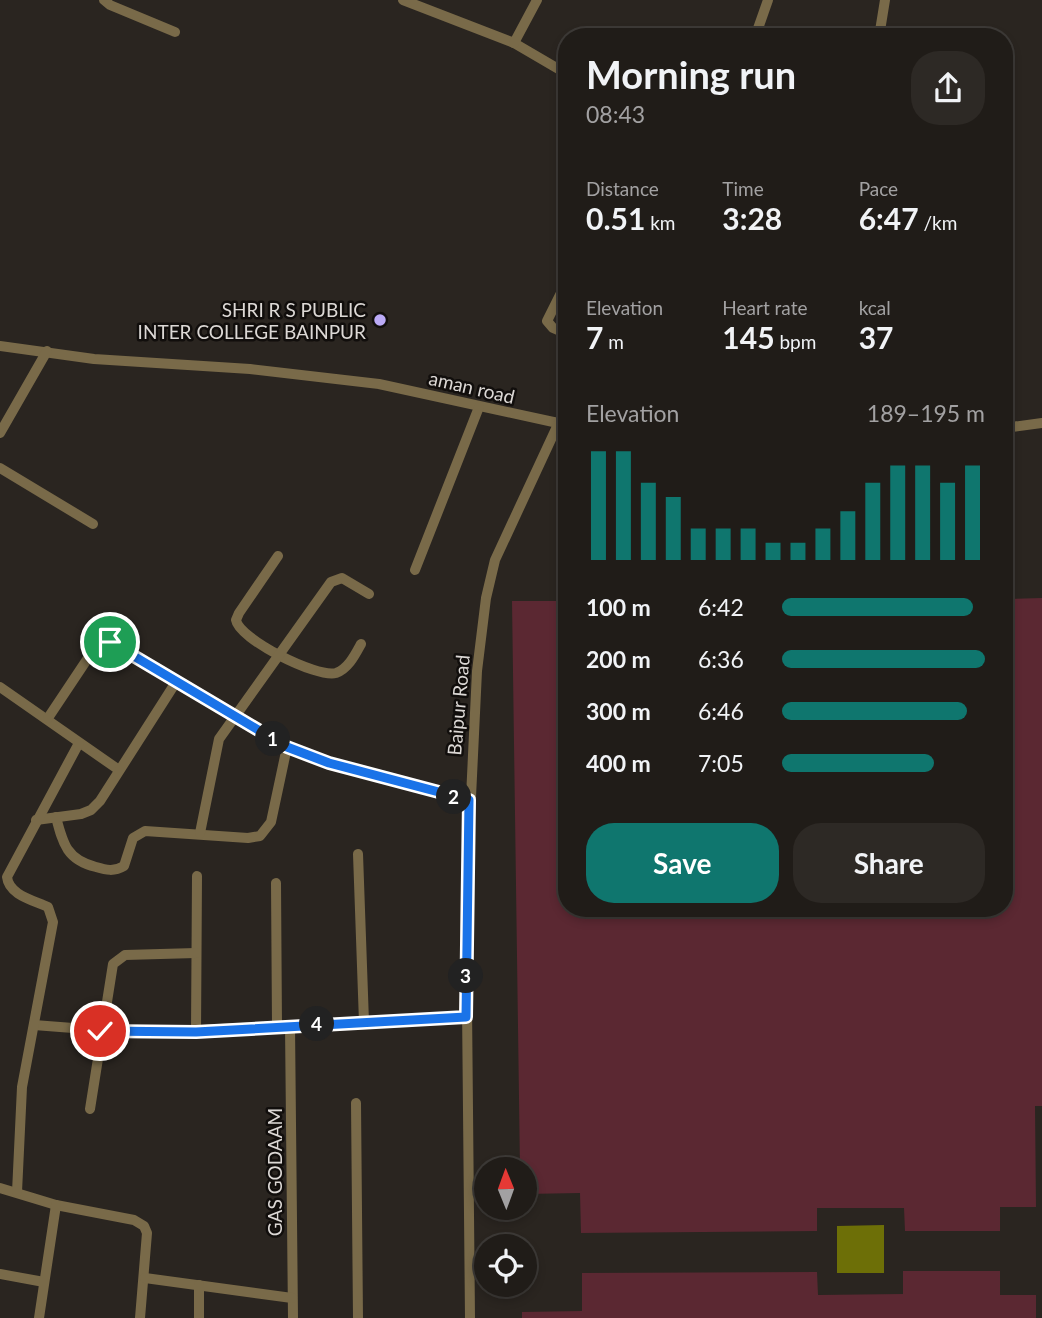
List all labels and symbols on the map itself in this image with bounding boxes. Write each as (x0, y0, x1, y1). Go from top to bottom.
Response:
place label: SHRI R S PUBLIC INTER COLLEGE BAINPUR (138, 298, 366, 343)
marker: SHRI R S PUBLIC INTER COLLEGE BAINPUR (372, 312, 388, 328)
street label: aman road (427, 366, 517, 408)
pin (80, 612, 140, 672)
street label: Baipur Road (442, 654, 474, 756)
pin: 1 (256, 722, 290, 756)
pin: 2 (436, 780, 472, 814)
pin: 3 (448, 958, 484, 993)
pin (70, 1001, 130, 1061)
pin: 4 (300, 1006, 334, 1042)
street label: GAS GODAAM (263, 1108, 286, 1236)
north arrow (474, 1157, 537, 1220)

